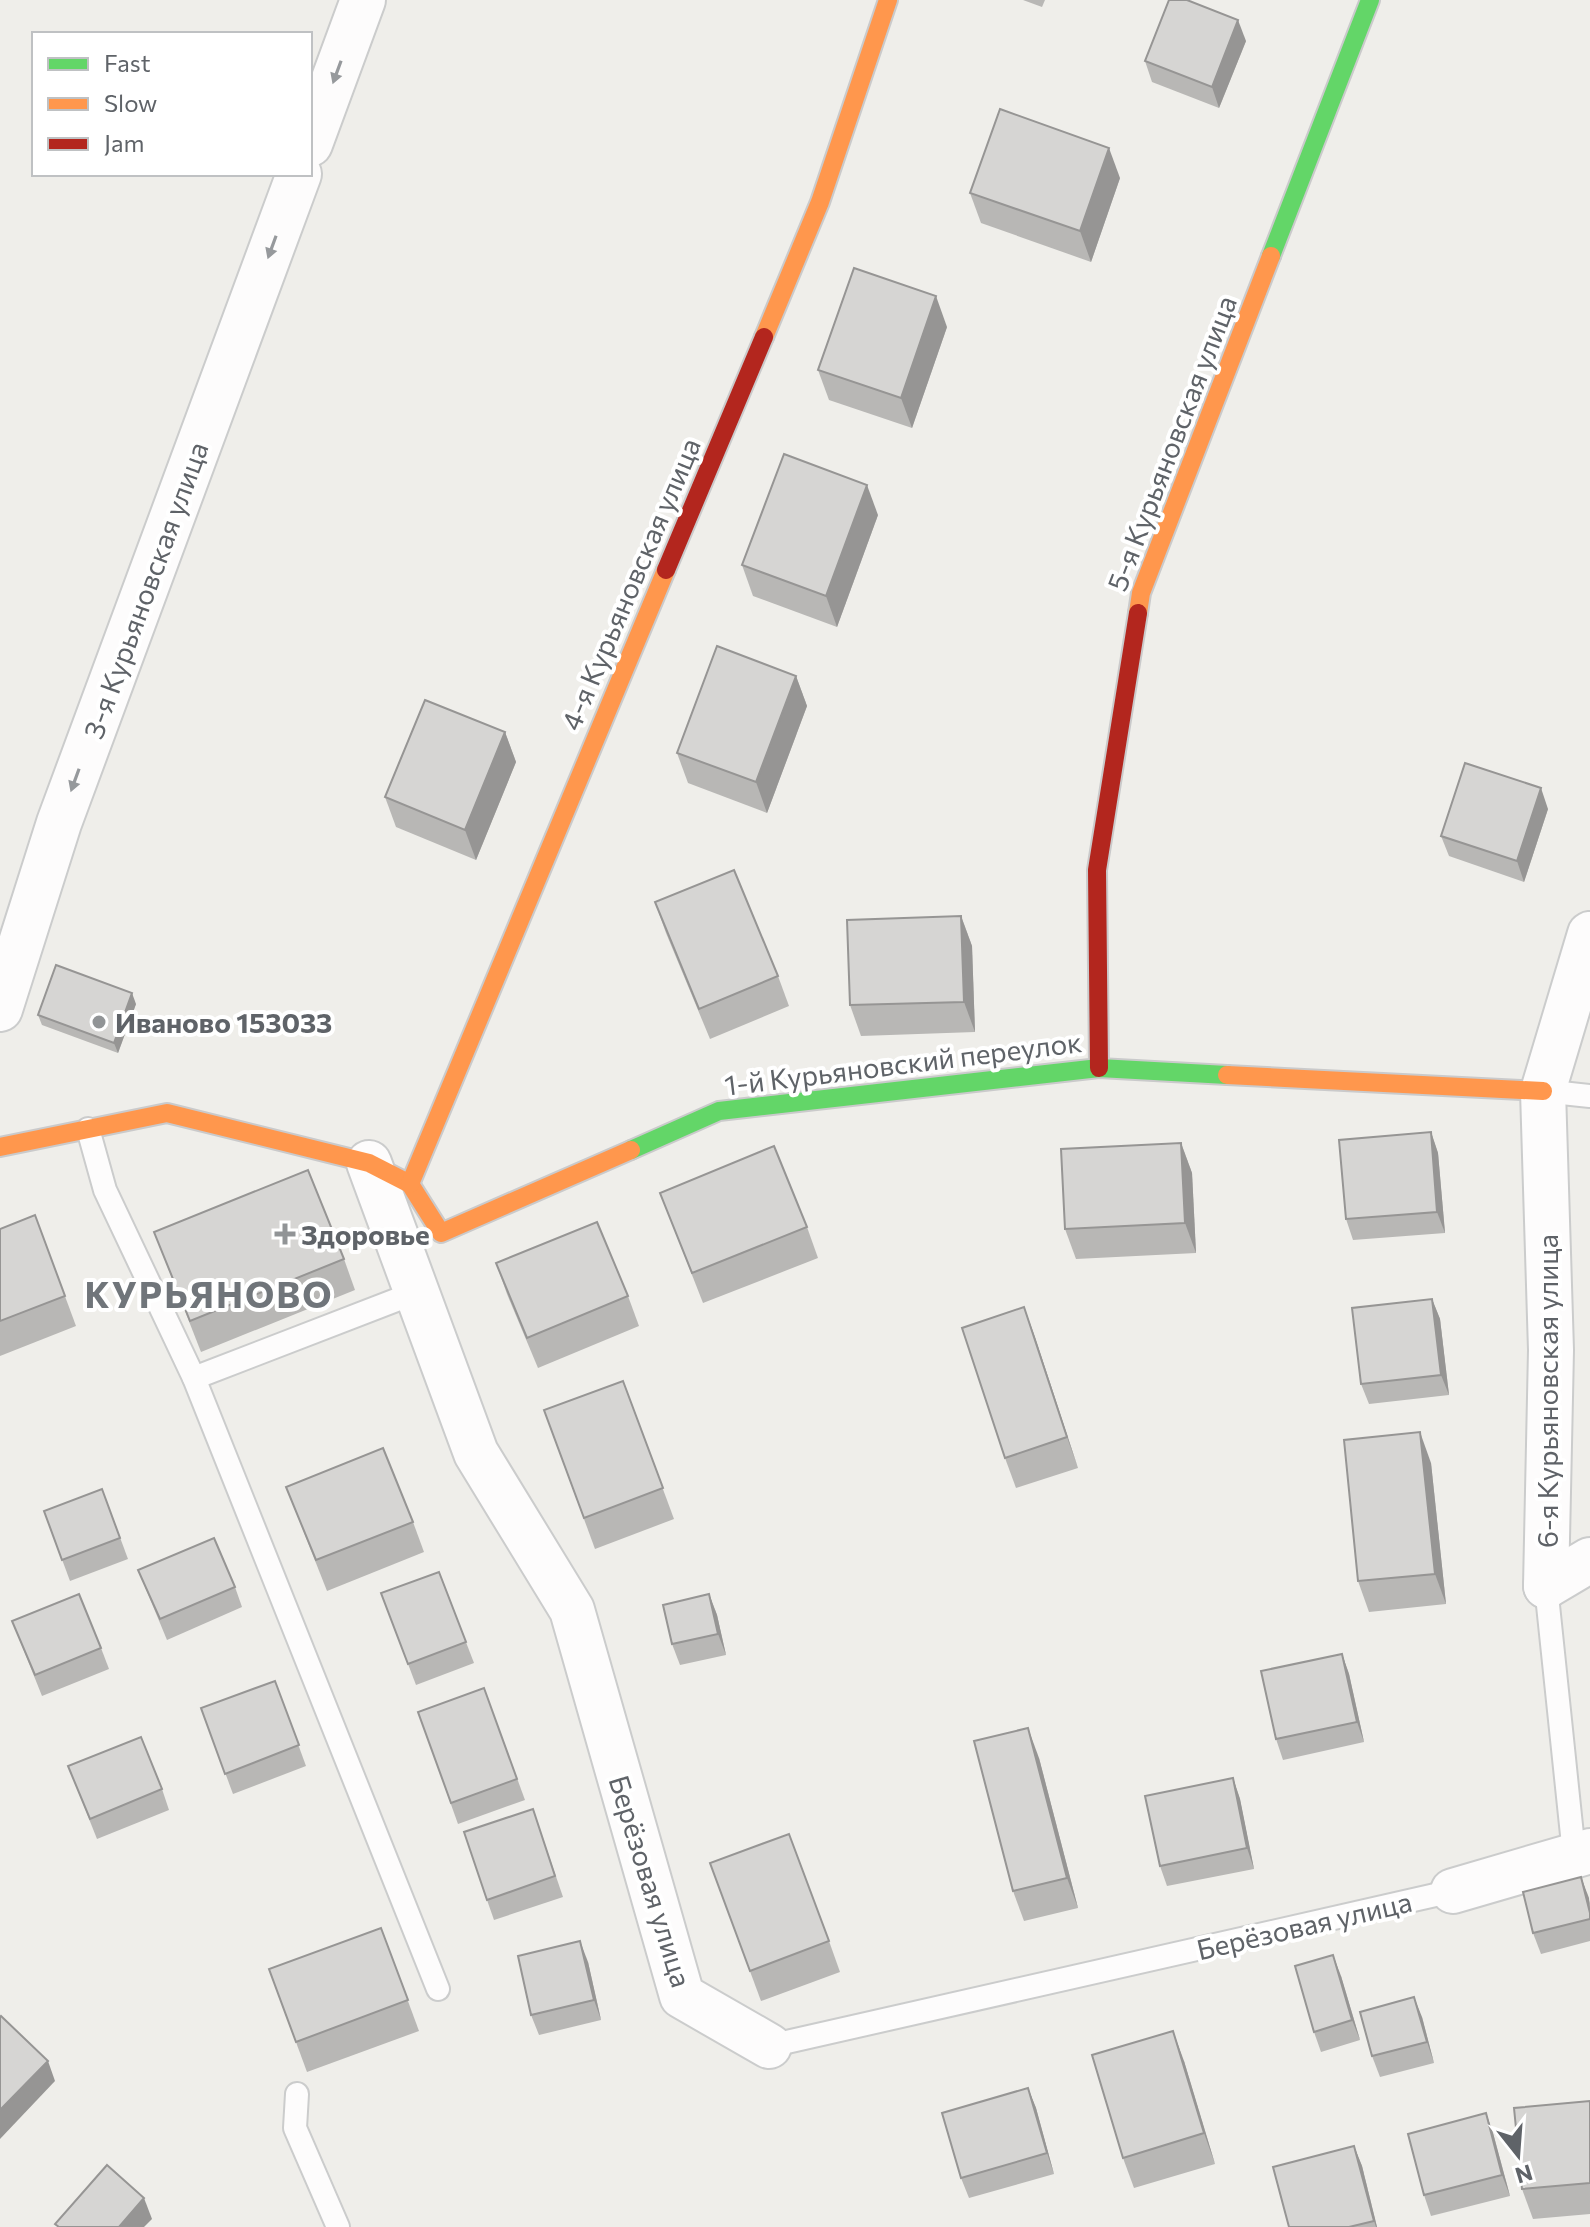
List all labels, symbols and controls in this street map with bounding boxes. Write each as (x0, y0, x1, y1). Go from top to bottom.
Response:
legend (32, 32, 312, 176)
text: Fast (104, 48, 151, 77)
one-way arrow (330, 60, 343, 84)
text: Slow (104, 88, 157, 117)
text: Jam (104, 128, 144, 157)
one-way arrow (265, 235, 278, 259)
street label: 5-я Курьяновская улица (1099, 291, 1243, 595)
street label: 4-я Курьяновская улица (553, 433, 707, 735)
street label: 3-я Курьяновская улица (75, 437, 215, 743)
one-way arrow (68, 768, 81, 792)
place label: Иваново 153033 (115, 1005, 332, 1039)
marker: Иваново 153033 (90, 1013, 108, 1031)
street label: 1-й Курьяновский переулок (722, 1024, 1084, 1102)
place label: Здоровье (301, 1217, 430, 1251)
marker: Здоровье (276, 1225, 294, 1243)
street label: 6-я Курьяновская улица (1530, 1234, 1564, 1548)
district label: КУРЬЯНОВО (85, 1271, 333, 1315)
street label: Берёзовая улица (603, 1771, 699, 1991)
street label: Берёзовая улица (1193, 1884, 1415, 1966)
north arrow (1478, 2115, 1558, 2195)
text: N (1512, 2159, 1536, 2190)

